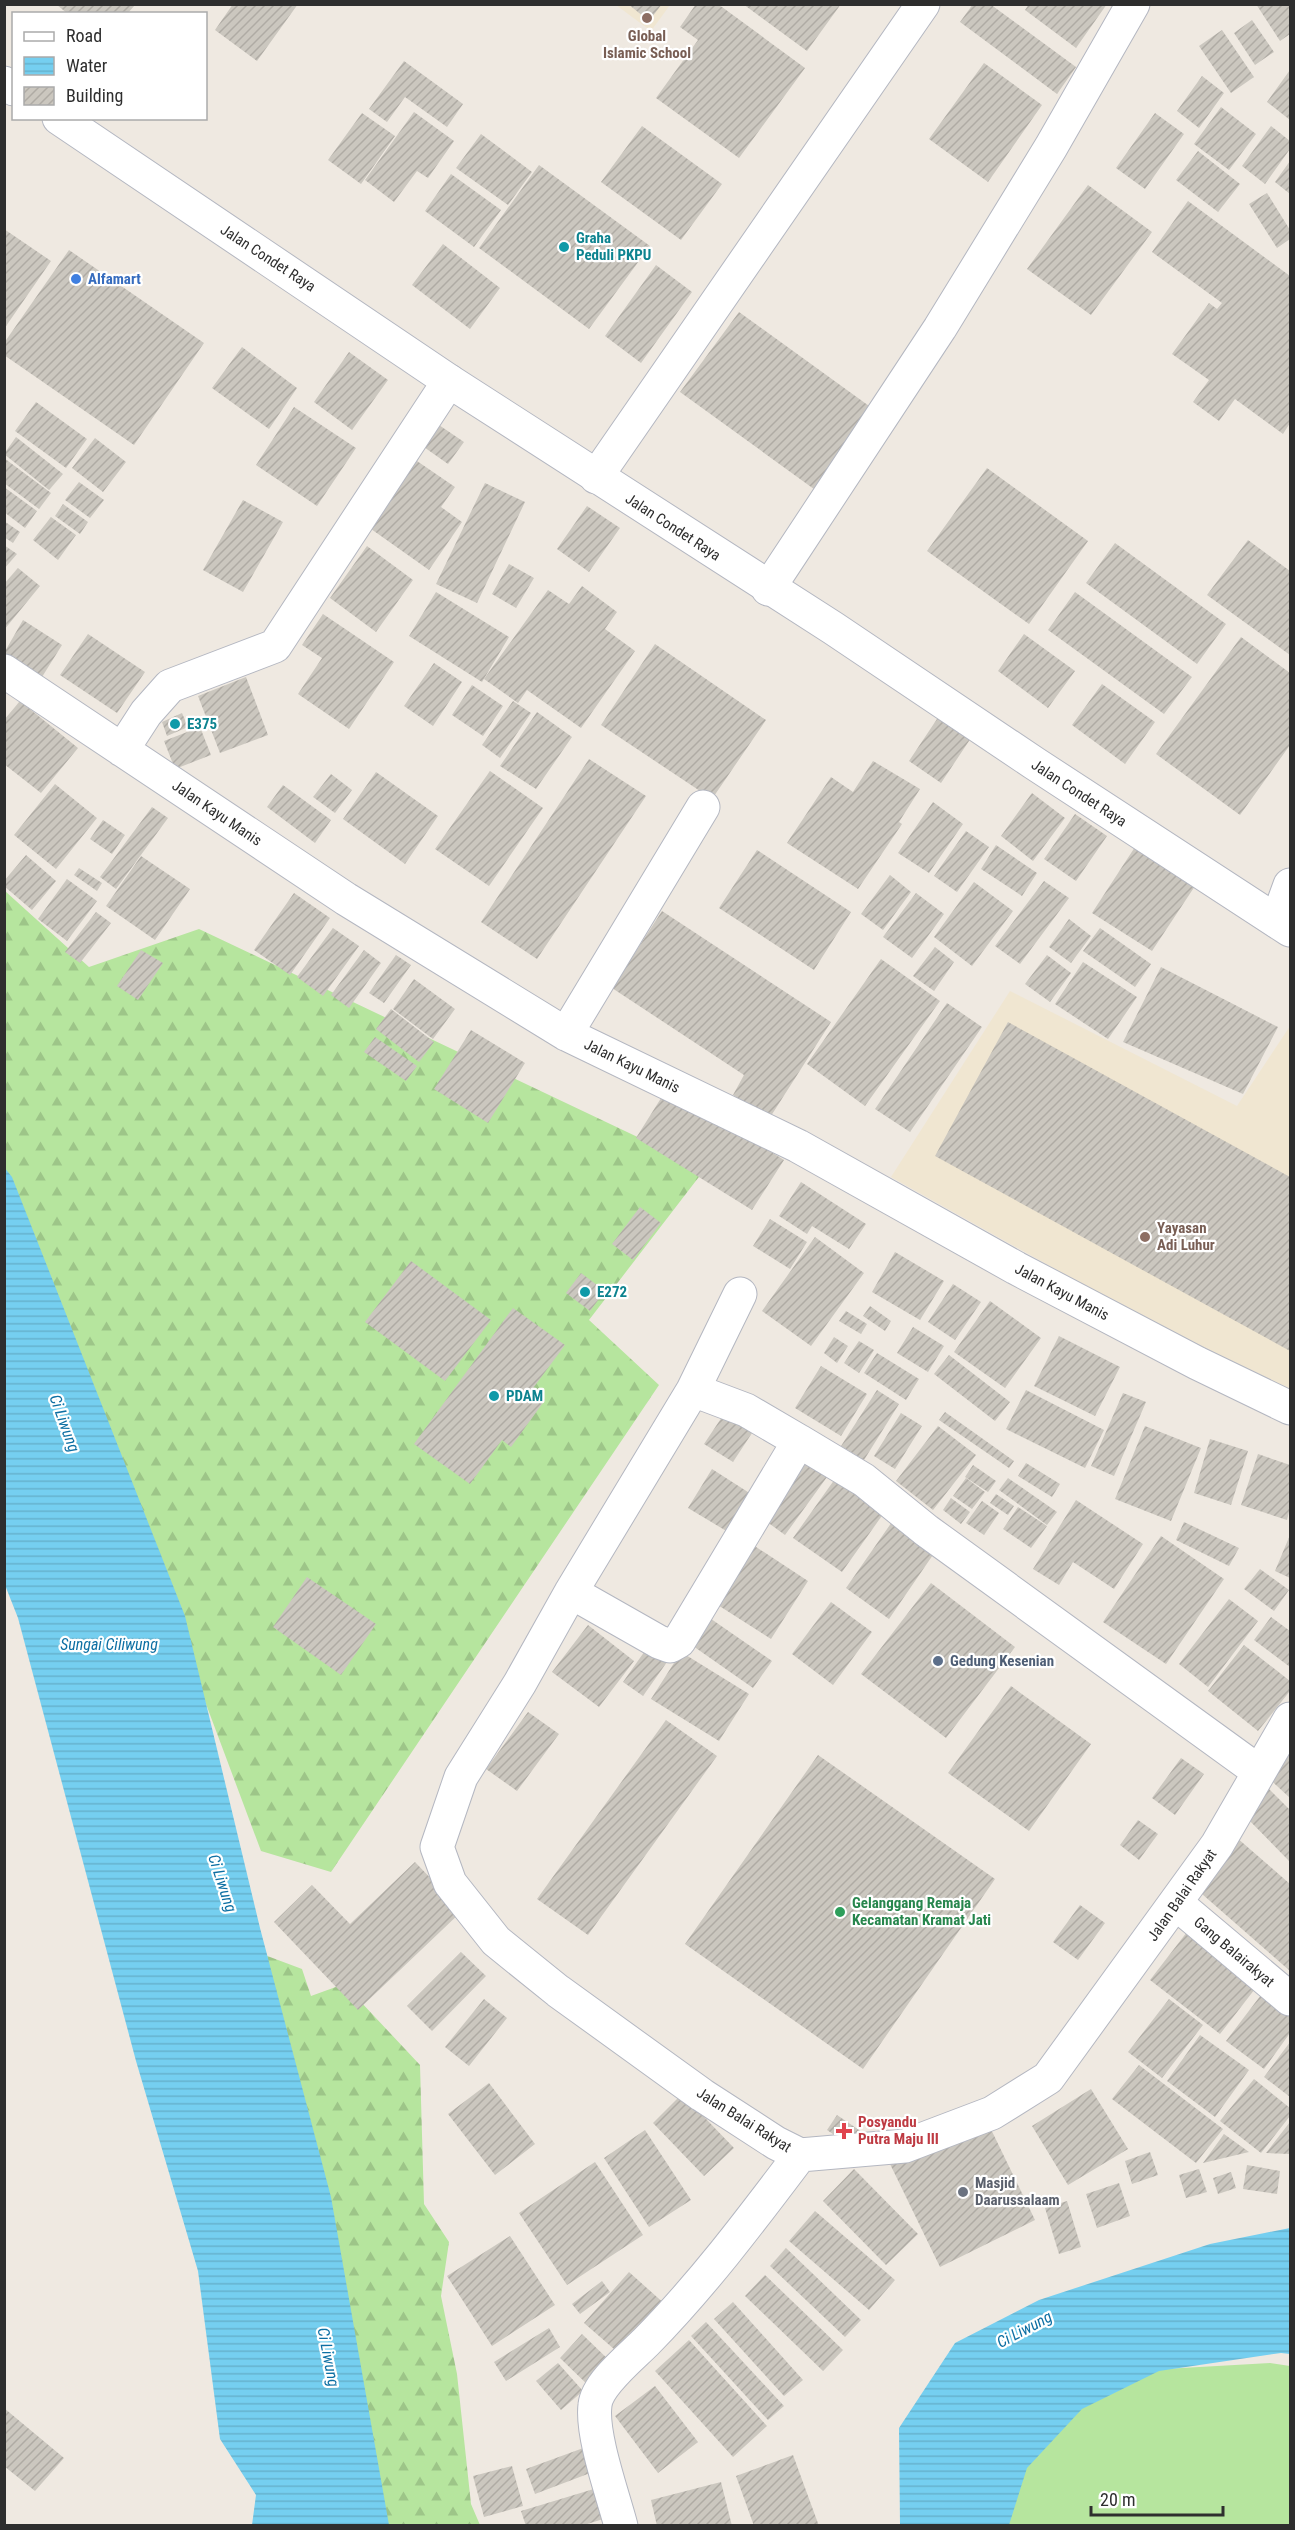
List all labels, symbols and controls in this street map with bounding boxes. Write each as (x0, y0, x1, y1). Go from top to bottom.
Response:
marker: Global Islamic School (640, 11, 654, 25)
legend (12, 12, 207, 120)
text: Road (66, 25, 102, 46)
place label: Global Islamic School (603, 27, 691, 62)
text: Water (66, 55, 108, 76)
text: Building (66, 85, 123, 106)
street label: Jalan Condet Raya (217, 221, 319, 295)
place label: Graha Peduli PKPU (576, 229, 651, 264)
marker: Graha Peduli PKPU (557, 240, 571, 254)
place label: Alfamart (88, 270, 141, 288)
marker: Alfamart (69, 272, 83, 286)
street label: Jalan Condet Raya (622, 490, 724, 564)
place label: E375 (187, 715, 217, 733)
marker: E375 (168, 717, 182, 731)
street label: Jalan Condet Raya (1028, 756, 1130, 830)
street label: Jalan Kayu Manis (169, 776, 265, 850)
street label: Jalan Kayu Manis (581, 1035, 683, 1097)
place label: Yayasan Adi Luhur (1157, 1219, 1215, 1254)
marker: Yayasan Adi Luhur (1138, 1230, 1152, 1244)
street label: Jalan Kayu Manis (1012, 1260, 1112, 1324)
place label: E272 (597, 1283, 627, 1301)
marker: E272 (578, 1285, 592, 1299)
place label: PDAM (506, 1387, 543, 1405)
marker: PDAM (487, 1389, 501, 1403)
water label: Ci Liwung (45, 1392, 84, 1455)
water label: Sungai Ciliwung (60, 1635, 158, 1654)
place label: Gedung Kesenian (950, 1652, 1054, 1670)
marker: Gedung Kesenian (931, 1654, 945, 1668)
street label: Jalan Balai Rakyat (1144, 1845, 1220, 1945)
water label: Ci Liwung (204, 1852, 241, 1915)
place label: Gelanggang Remaja Kecamatan Kramat Jati (852, 1894, 991, 1929)
marker: Gelanggang Remaja Kecamatan Kramat Jati (833, 1905, 847, 1919)
street label: Gang Balairakyat (1190, 1913, 1278, 1991)
street label: Jalan Balai Rakyat (693, 2084, 795, 2156)
place label: Posyandu Putra Maju III (858, 2113, 939, 2148)
marker: Posyandu Putra Maju III (835, 2122, 853, 2140)
place label: Masjid Daarussalaam (975, 2174, 1060, 2209)
marker: Masjid Daarussalaam (956, 2185, 970, 2199)
water label: Ci Liwung (993, 2307, 1055, 2352)
water label: Ci Liwung (313, 2326, 344, 2389)
scale bar (1091, 2479, 1223, 2517)
text: 20 m (1100, 2489, 1135, 2510)

